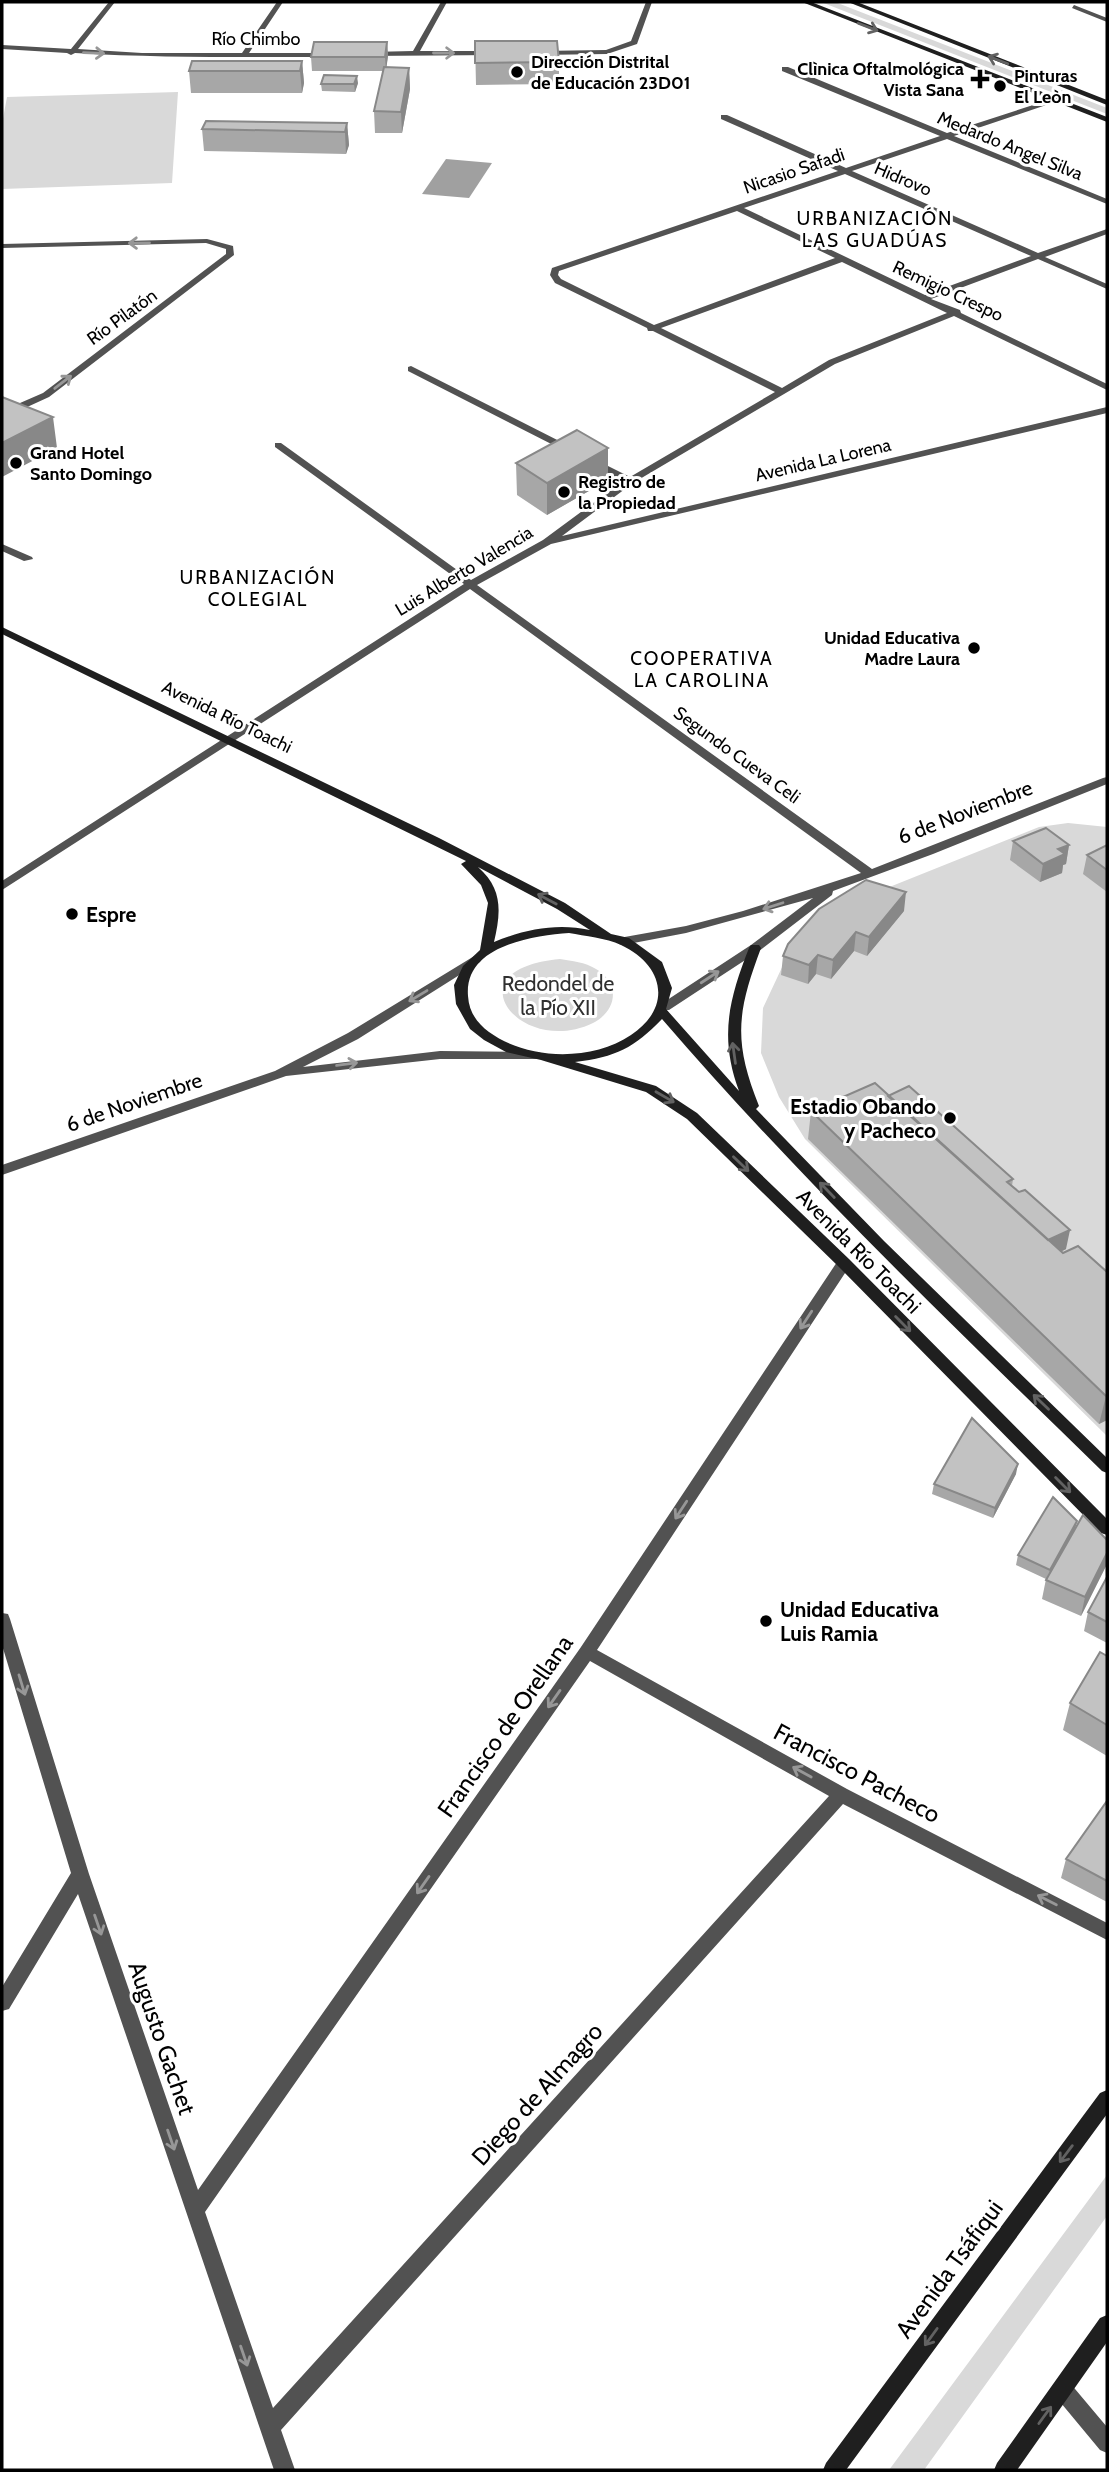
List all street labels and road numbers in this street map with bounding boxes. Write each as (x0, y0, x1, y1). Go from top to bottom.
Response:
street label: Río Chimbo (212, 28, 301, 50)
street label: Medardo Angel Silva (934, 107, 1086, 185)
street label: Nicasio Safadi (740, 143, 848, 199)
street label: Hidrovo (871, 157, 935, 201)
street label: Remigio Crespo (889, 256, 1007, 326)
street label: Río Pilatón (83, 284, 161, 350)
street label: Avenida La Lorena (753, 434, 893, 486)
street label: Luis Alberto Valencia (391, 521, 537, 621)
street label: Avenida Río Toachi (158, 676, 296, 758)
street label: Segundo Cueva Celi (669, 702, 805, 808)
street label: 6 de Noviembre (894, 775, 1036, 849)
street label: 6 de Noviembre (63, 1067, 206, 1137)
street label: Avenida Río Toachi (792, 1184, 926, 1318)
street label: Francisco de Orellana (431, 1629, 579, 1823)
street label: Francisco Pacheco (769, 1717, 945, 1829)
street label: Augusto Gachet (122, 1958, 202, 2118)
street label: Diego de Almagro (466, 2017, 608, 2171)
street label: Avenida Tsáfiqui (889, 2194, 1009, 2344)

